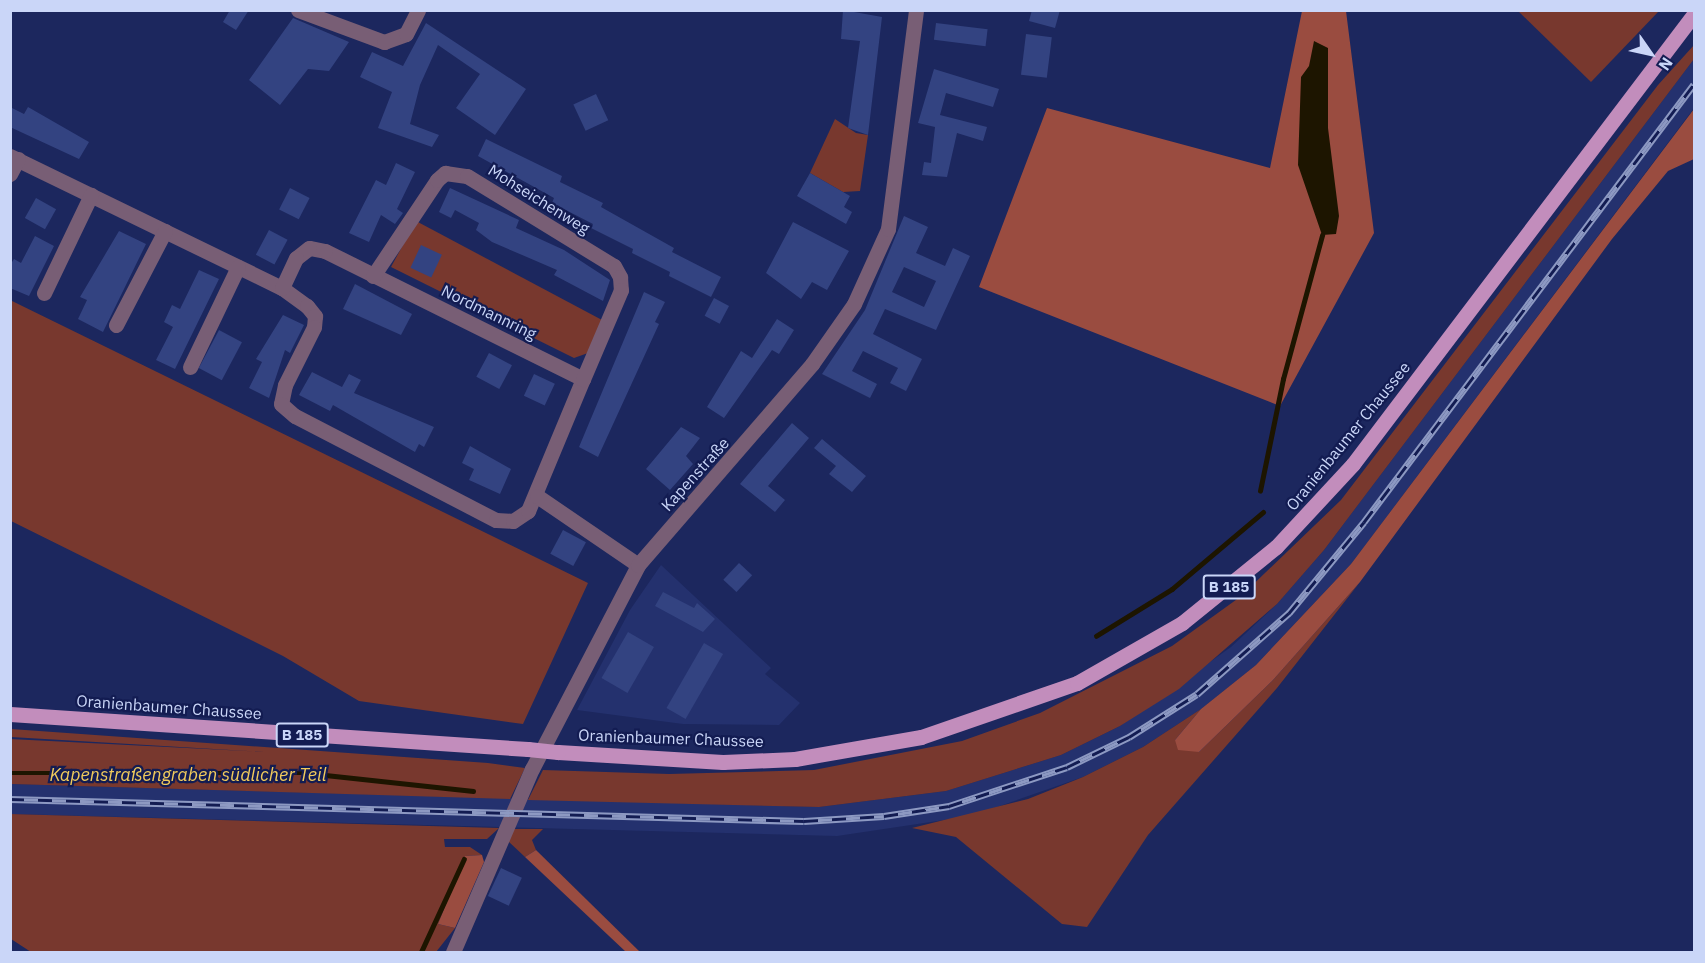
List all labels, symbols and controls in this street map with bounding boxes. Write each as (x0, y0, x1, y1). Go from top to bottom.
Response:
north arrow (1621, 24, 1681, 84)
text: N (1654, 54, 1677, 74)
street label: Mohseichenweg (485, 160, 593, 238)
street label: Nordmannring (438, 281, 540, 343)
street label: Oranienbaumer Chaussee (1282, 358, 1414, 514)
street label: Kapenstraße (657, 433, 733, 515)
road number: B 185 (1202, 575, 1256, 599)
street label: Oranienbaumer Chaussee (76, 691, 262, 723)
road number: B 185 (275, 723, 329, 747)
street label: Oranienbaumer Chaussee (578, 725, 764, 751)
water label: Kapenstraßengraben südlicher Teil (49, 764, 327, 786)

